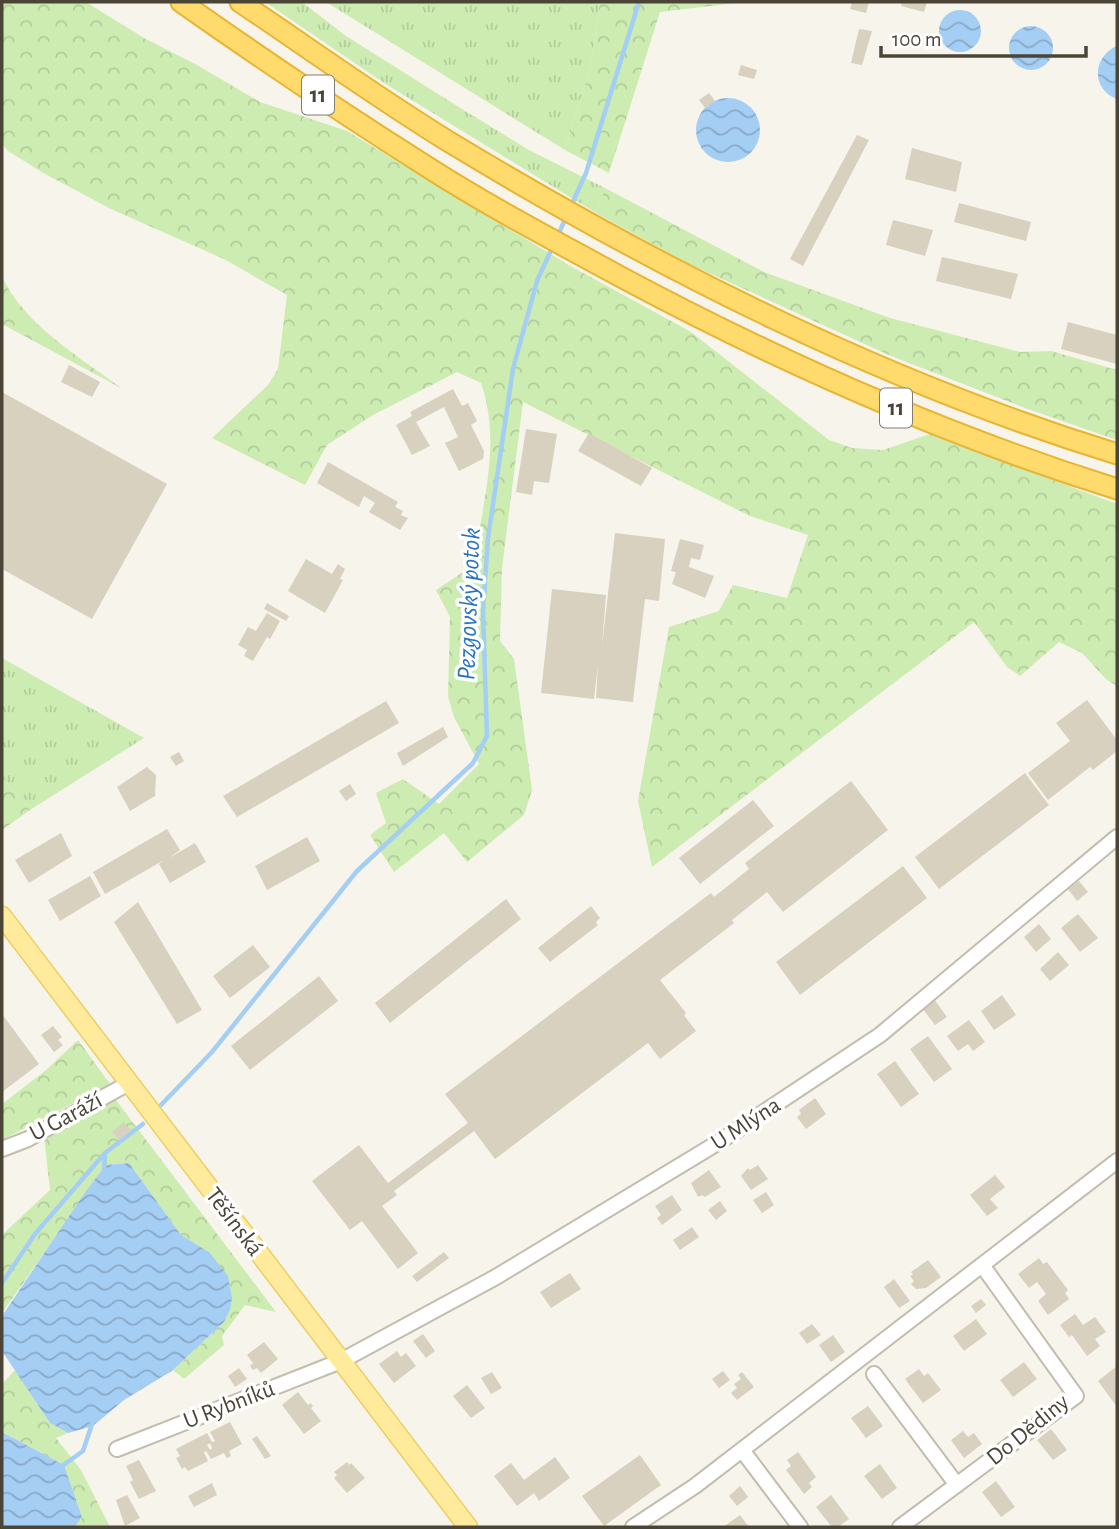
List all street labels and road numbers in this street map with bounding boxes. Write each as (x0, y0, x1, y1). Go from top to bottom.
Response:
road number: 11 (302, 76, 334, 114)
road number: 11 (880, 388, 912, 428)
street label: U Garáží (26, 1088, 106, 1146)
street label: U Mlýna (707, 1093, 785, 1155)
street label: Těšínská (201, 1183, 267, 1261)
street label: U Rybníků (180, 1377, 278, 1433)
street label: Do Dědiny (982, 1390, 1074, 1470)

